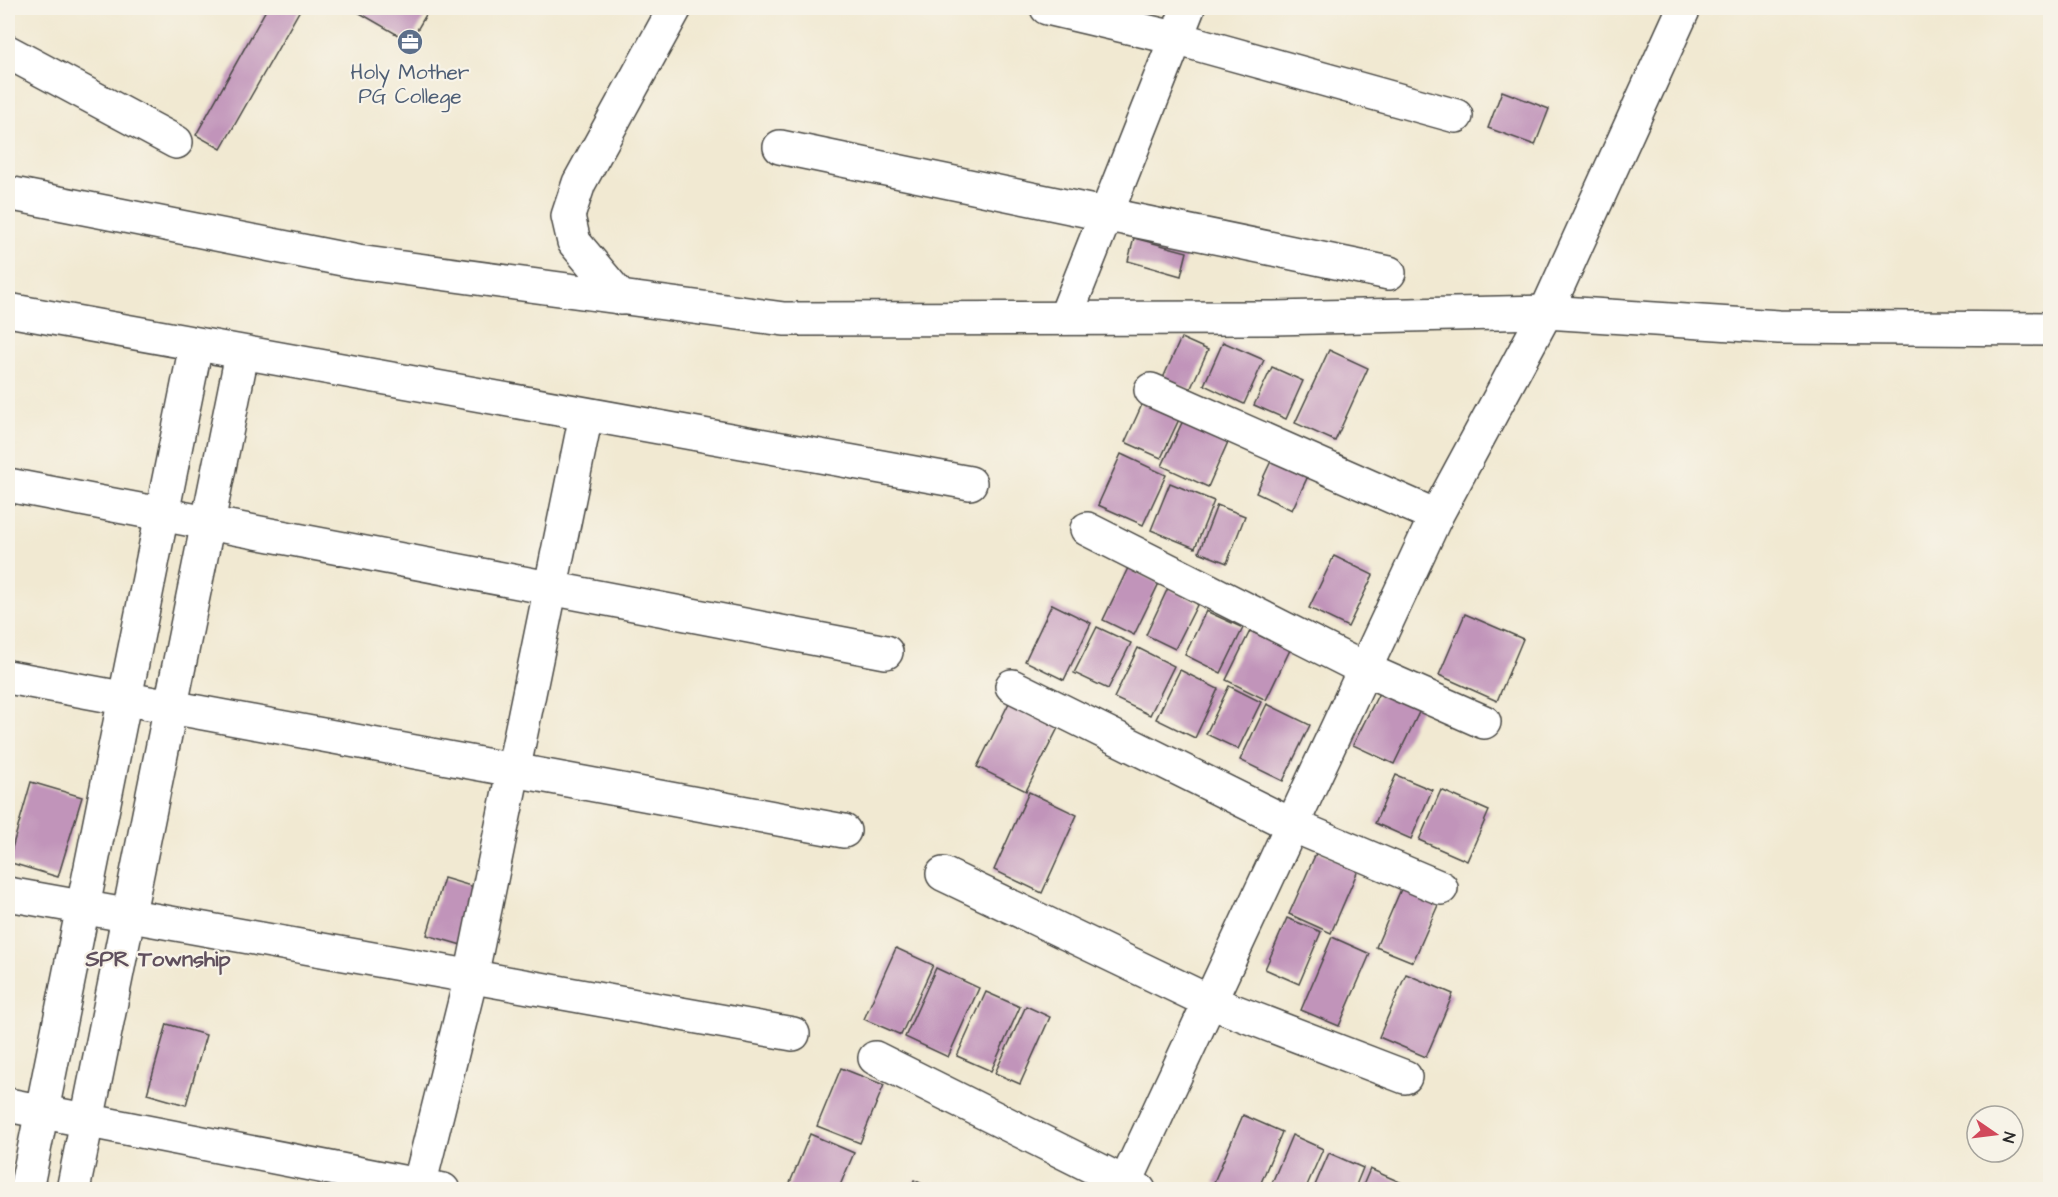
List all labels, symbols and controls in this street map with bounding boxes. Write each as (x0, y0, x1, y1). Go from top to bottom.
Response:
office icon: Holy Mother PG College (395, 27, 425, 57)
place label: Holy Mother PG College (351, 58, 470, 113)
district label: SPR Township (84, 944, 231, 975)
north arrow (1965, 1104, 2025, 1164)
text: N (1997, 1130, 2020, 1145)

